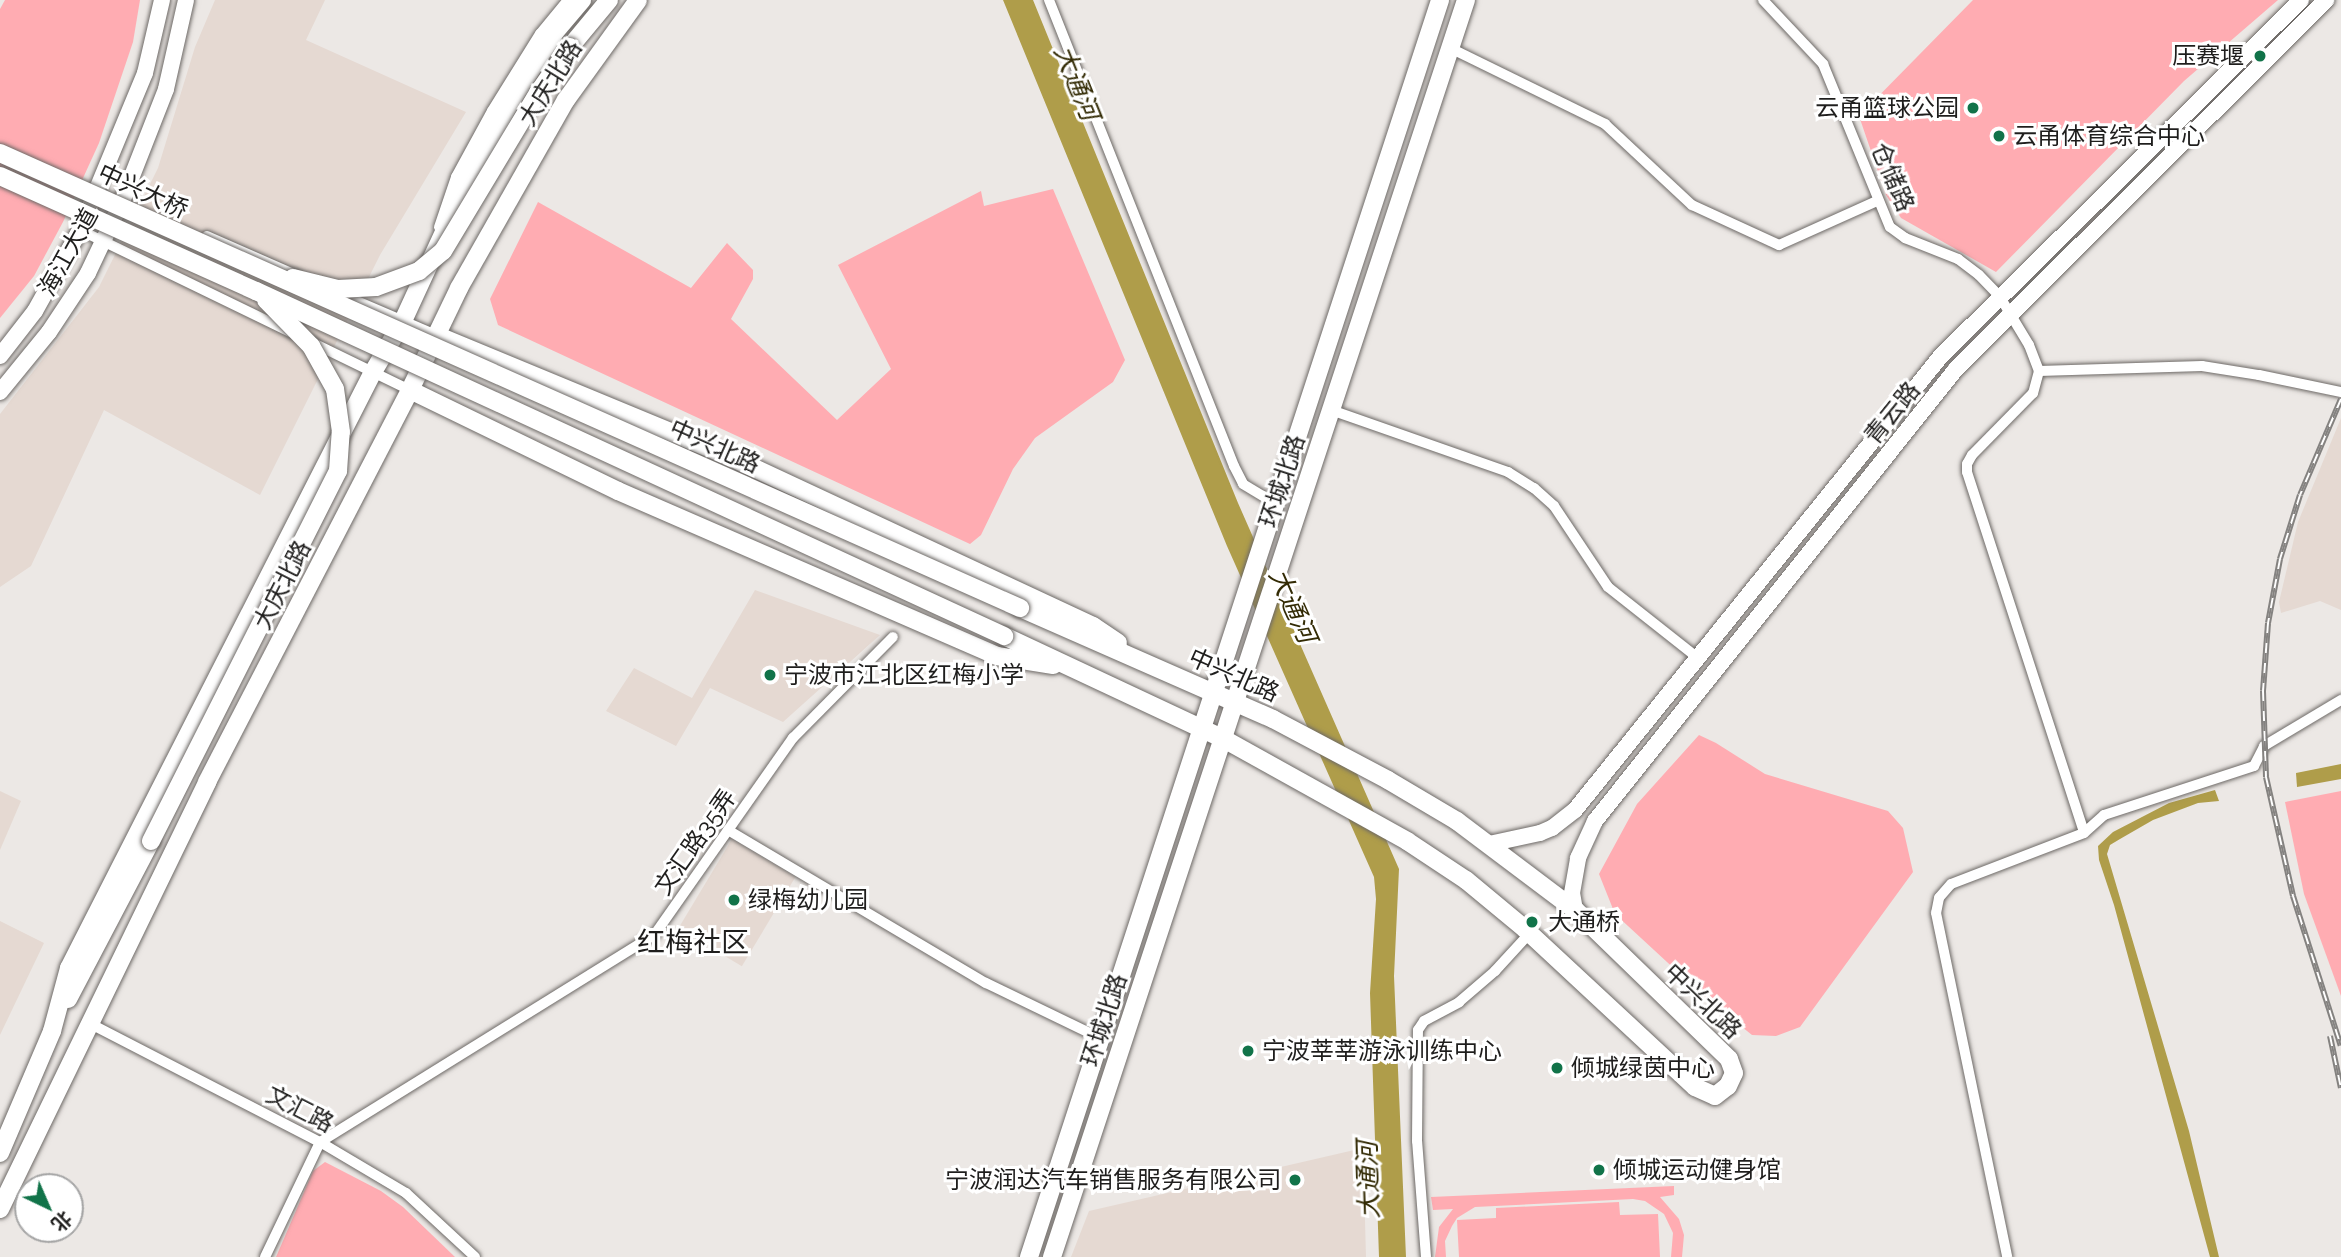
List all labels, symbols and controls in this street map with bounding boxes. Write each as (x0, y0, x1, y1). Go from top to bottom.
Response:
street label: 大庆北路 (512, 35, 588, 131)
water label: 大通河 (1047, 41, 1105, 125)
place label: 压赛堰 (2172, 42, 2244, 70)
marker: 压赛堰 (2250, 46, 2270, 66)
place label: 云甬篮球公园 (1815, 94, 1959, 122)
marker: 云甬篮球公园 (1965, 100, 1981, 116)
place label: 云甬体育综合中心 (2013, 122, 2205, 150)
marker: 云甬体育综合中心 (1991, 128, 2007, 144)
street label: 仓储路 (1866, 138, 1920, 216)
street label: 中兴大桥 (93, 158, 193, 224)
street label: 海江大道 (32, 203, 104, 301)
street label: 青云路 (1858, 376, 1926, 450)
street label: 中兴北路 (665, 413, 765, 479)
street label: 环城北路 (1253, 431, 1311, 531)
street label: 大庆北路 (247, 536, 317, 634)
water label: 大通河 (1262, 564, 1322, 648)
street label: 中兴北路 (1184, 642, 1284, 708)
place label: 宁波市江北区红梅小学 (784, 661, 1024, 689)
marker: 宁波市江北区红梅小学 (762, 667, 778, 683)
street label: 文汇路35弄 (648, 784, 742, 900)
place label: 绿梅幼儿园 (748, 886, 868, 914)
marker: 绿梅幼儿园 (726, 892, 742, 908)
place label: 大通桥 (1548, 908, 1620, 936)
marker: 大通桥 (1522, 912, 1542, 932)
district label: 红梅社区 (637, 926, 749, 960)
street label: 中兴北路 (1658, 957, 1748, 1045)
street label: 环城北路 (1075, 970, 1133, 1070)
place label: 宁波莘莘游泳训练中心 (1262, 1037, 1502, 1065)
marker: 宁波莘莘游泳训练中心 (1240, 1043, 1256, 1059)
place label: 倾城绿茵中心 (1571, 1054, 1715, 1082)
marker: 倾城绿茵中心 (1549, 1060, 1565, 1076)
street label: 文汇路 (261, 1080, 339, 1138)
water label: 大通河 (1352, 1140, 1386, 1220)
place label: 倾城运动健身馆 (1613, 1156, 1781, 1184)
marker: 倾城运动健身馆 (1591, 1162, 1607, 1178)
place label: 宁波润达汽车销售服务有限公司 (945, 1166, 1281, 1194)
marker: 宁波润达汽车销售服务有限公司 (1287, 1172, 1303, 1188)
north arrow (14, 1173, 84, 1243)
text: 北 (48, 1207, 77, 1236)

